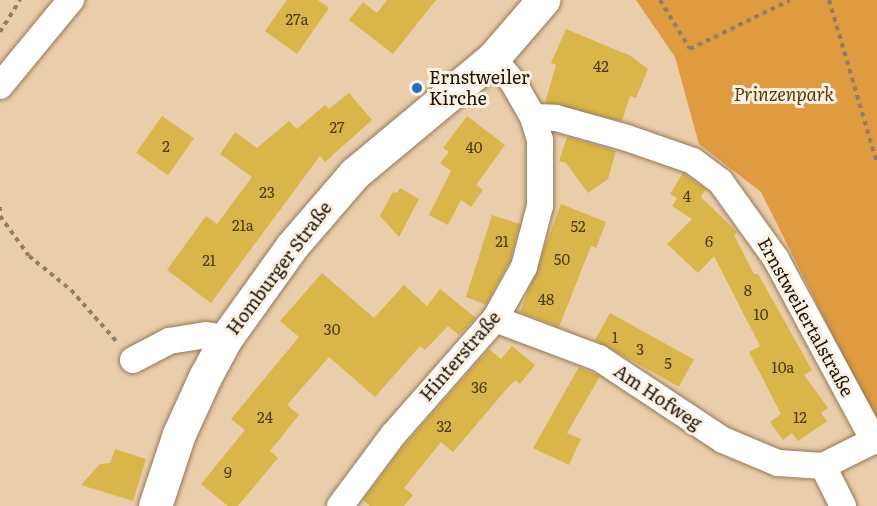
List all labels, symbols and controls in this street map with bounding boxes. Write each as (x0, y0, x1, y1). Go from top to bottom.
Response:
house number: 27a (285, 10, 309, 28)
house number: 42 (593, 57, 609, 75)
place label: Ernstweiler Kirche (429, 67, 530, 110)
marker: Ernstweiler Kirche (410, 81, 424, 95)
park label: Prinzenpark (734, 83, 834, 105)
house number: 27 (329, 118, 345, 136)
house number: 2 (162, 137, 170, 155)
house number: 40 (466, 138, 482, 156)
house number: 23 (259, 183, 275, 201)
house number: 4 (683, 187, 691, 205)
street label: Homburger Straße (222, 197, 336, 339)
house number: 21a (232, 216, 254, 234)
house number: 52 (570, 217, 586, 235)
house number: 21 (495, 232, 509, 250)
house number: 6 (705, 232, 713, 250)
street label: Ernstweilertalstraße (753, 234, 859, 400)
house number: 50 (554, 250, 570, 268)
house number: 21 (202, 251, 216, 269)
house number: 8 (744, 281, 752, 299)
house number: 48 (538, 290, 554, 308)
house number: 10 (754, 305, 768, 323)
street label: Hinterstraße (415, 307, 505, 405)
house number: 30 (324, 320, 340, 338)
house number: 1 (612, 328, 618, 346)
house number: 3 (636, 340, 644, 358)
house number: 5 (664, 354, 672, 372)
house number: 10a (772, 358, 794, 376)
street label: Am Hofweg (610, 360, 706, 434)
house number: 36 (471, 378, 487, 396)
house number: 24 (257, 408, 273, 426)
house number: 12 (793, 408, 807, 426)
house number: 32 (436, 417, 452, 435)
house number: 9 (224, 463, 232, 481)

